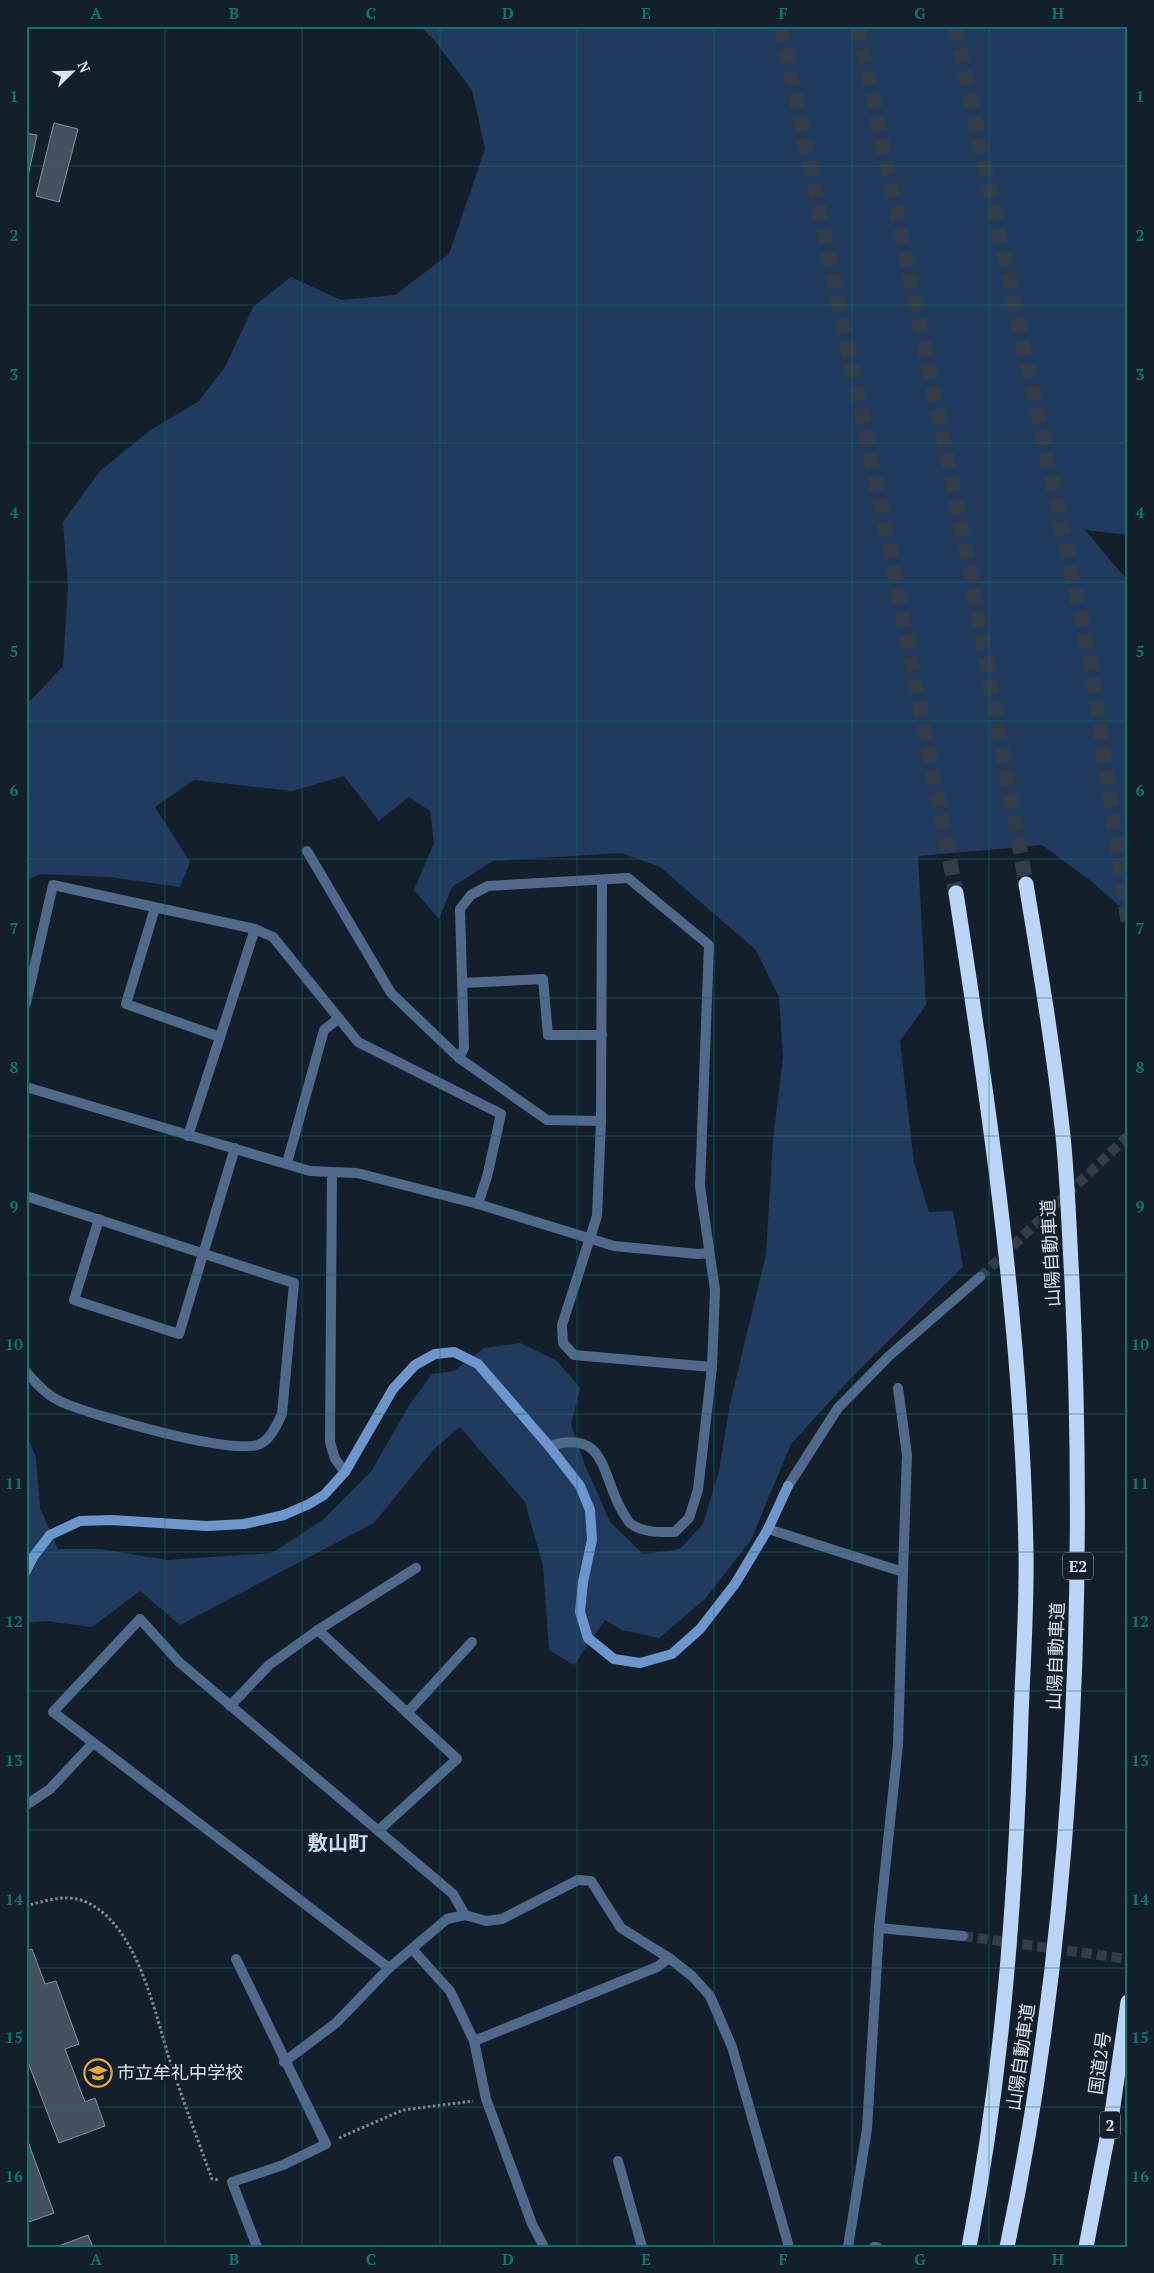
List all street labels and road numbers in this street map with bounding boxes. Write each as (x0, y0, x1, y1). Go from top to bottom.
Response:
street label: 山陽自動車道 (1035, 1198, 1065, 1308)
road number: E2 (1063, 1552, 1093, 1580)
street label: 山陽自動車道 (1041, 1602, 1069, 1710)
street label: 山陽自動車道 (1001, 2002, 1039, 2112)
street label: 国道2号 (1083, 2030, 1115, 2096)
road number: 2 (1100, 2112, 1120, 2138)

